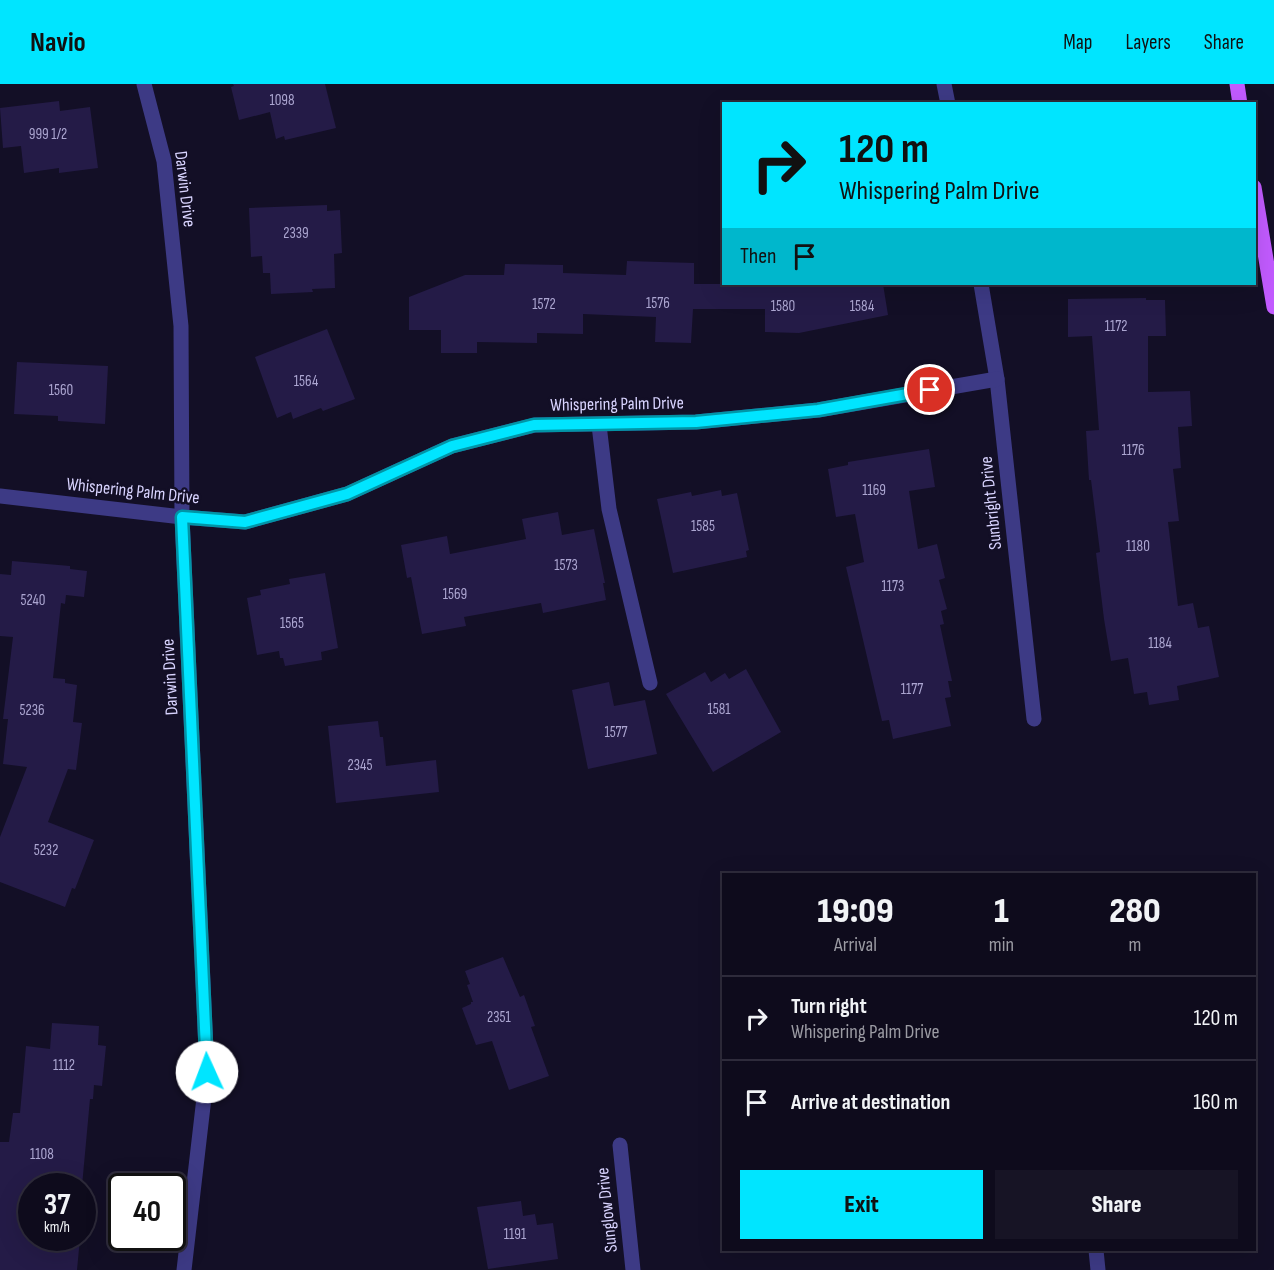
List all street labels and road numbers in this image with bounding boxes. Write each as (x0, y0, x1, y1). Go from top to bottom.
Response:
street label: Darwin Drive (170, 150, 200, 228)
street label: Whispering Palm Drive (550, 392, 684, 416)
street label: Sunbright Drive (976, 455, 1006, 551)
street label: Whispering Palm Drive (65, 474, 201, 508)
street label: Darwin Drive (158, 638, 182, 716)
street label: Sunglow Drive (592, 1167, 622, 1253)

